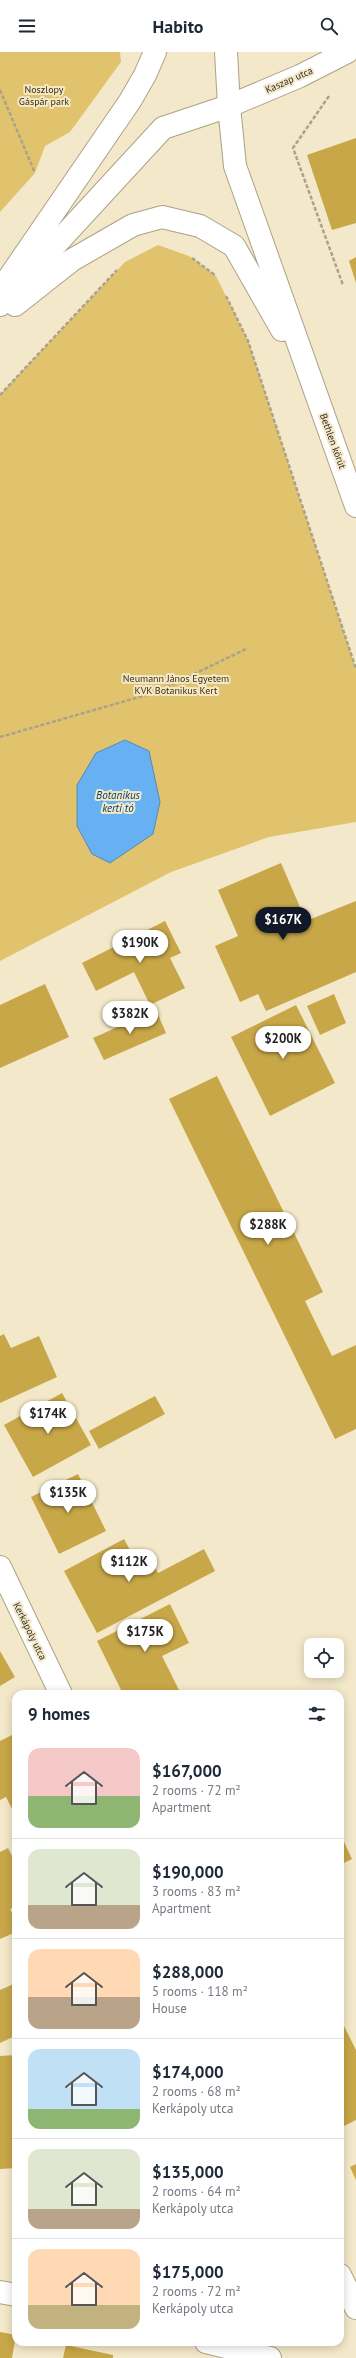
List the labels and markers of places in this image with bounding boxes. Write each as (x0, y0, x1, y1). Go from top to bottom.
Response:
pin: $167K (255, 907, 311, 941)
pin: $190K (112, 930, 168, 964)
pin: $382K (102, 1001, 158, 1035)
pin: $200K (255, 1026, 311, 1060)
pin: $288K (240, 1212, 296, 1246)
pin: $174K (20, 1401, 76, 1435)
pin: $135K (40, 1480, 96, 1514)
pin: $112K (101, 1549, 157, 1583)
pin: $175K (117, 1619, 173, 1653)

